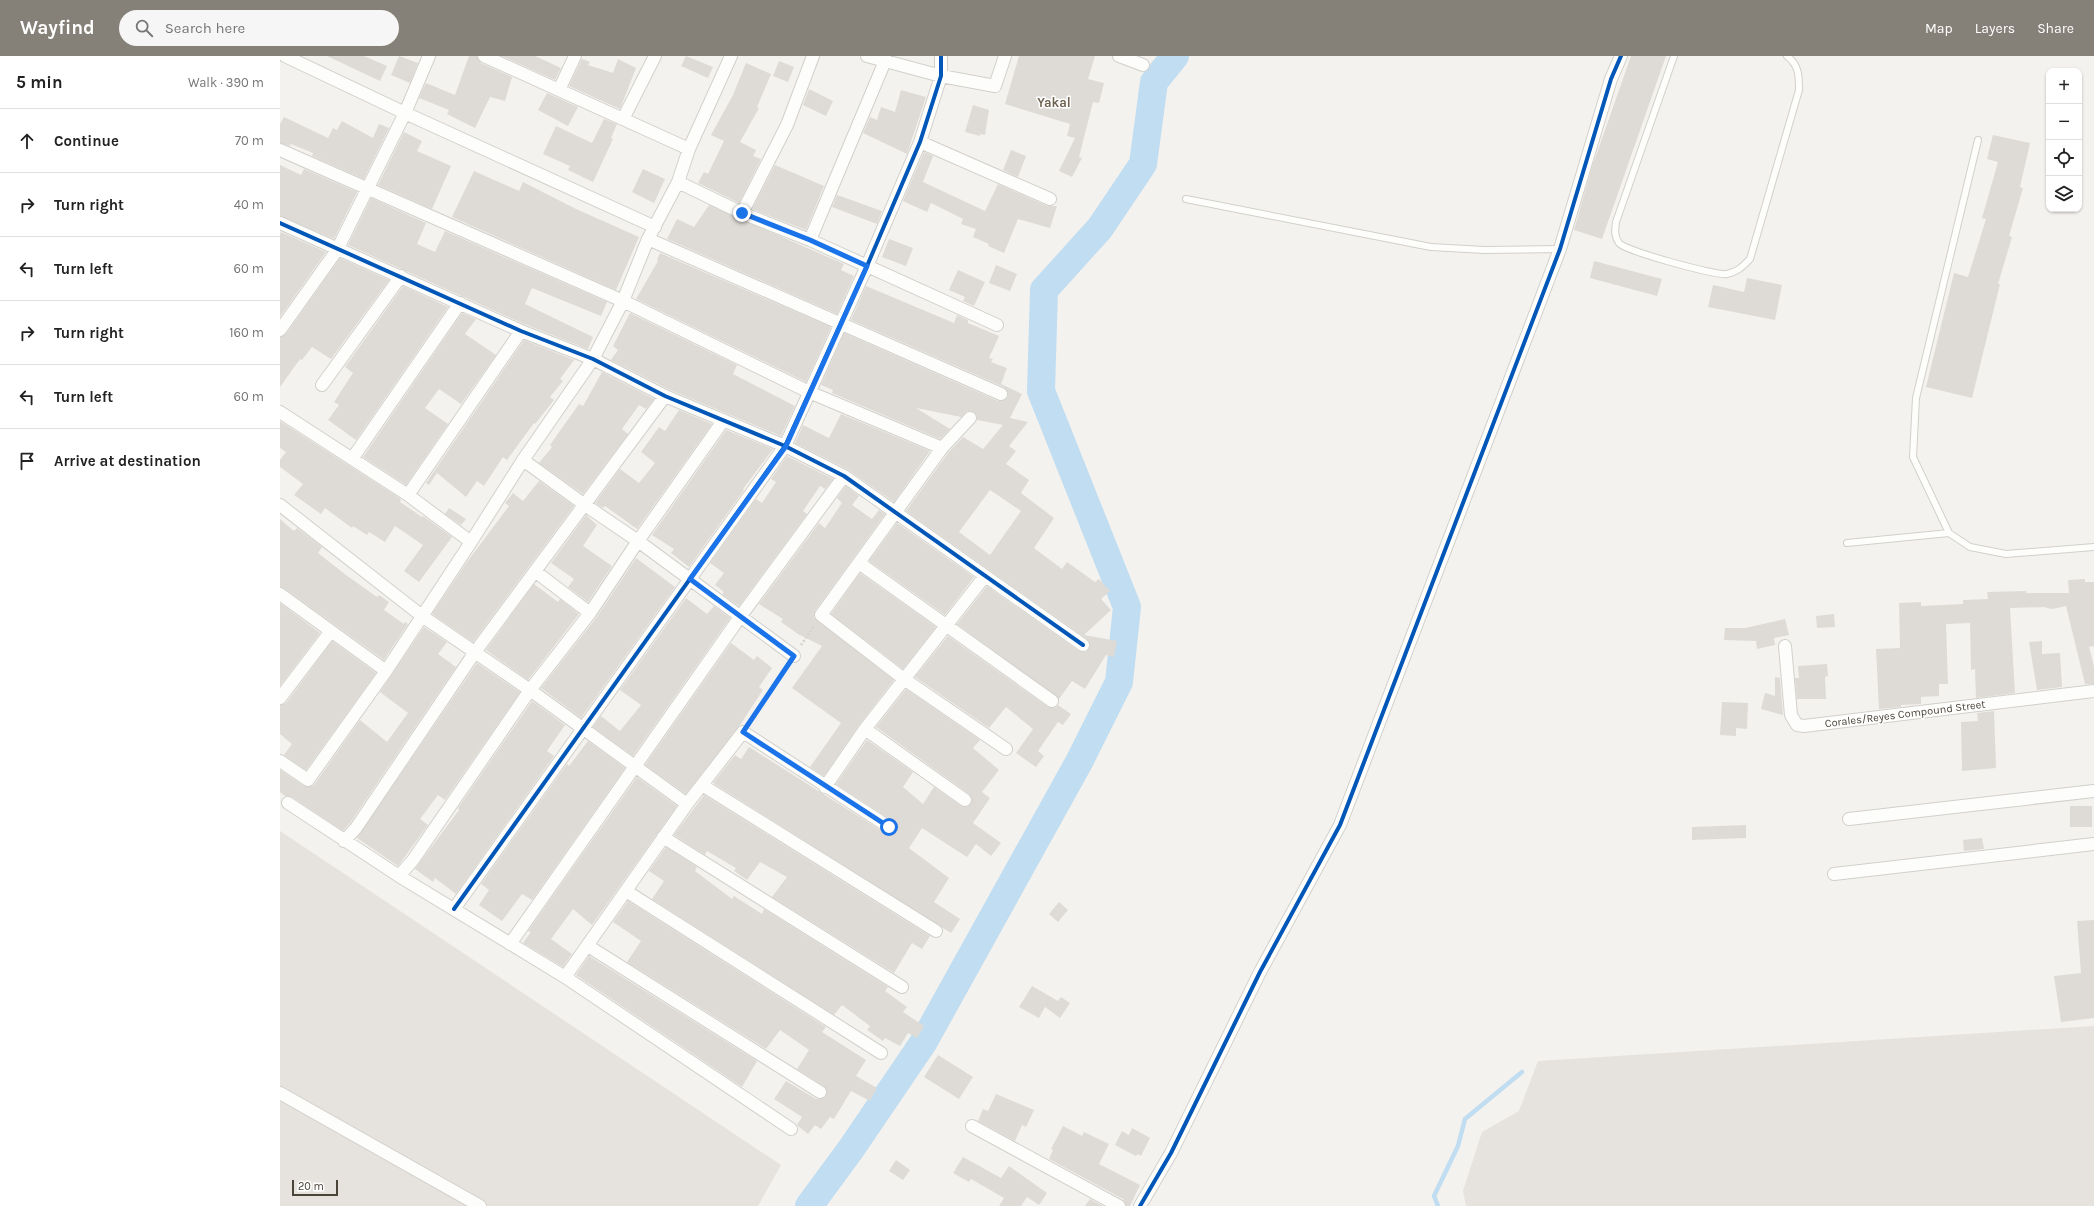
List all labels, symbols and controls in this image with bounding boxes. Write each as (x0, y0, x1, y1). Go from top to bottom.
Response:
search box (119, 10, 399, 46)
text: Wayfind (20, 17, 95, 39)
icon: search (133, 17, 155, 39)
text: Search here (165, 19, 245, 37)
text: Map (1925, 20, 1953, 37)
text: Layers (1975, 20, 2015, 37)
text: Share (2037, 20, 2074, 37)
map controls (2046, 68, 2082, 212)
button: + (2046, 68, 2082, 104)
text: 5 min (16, 72, 63, 92)
text: Walk · 390 m (188, 75, 264, 90)
district label: Yakal (1037, 95, 1071, 110)
button: − (2046, 104, 2082, 140)
icon: ahead (16, 130, 38, 152)
text: Continue (54, 132, 119, 150)
text: 70 m (235, 133, 264, 148)
button: locate (2046, 140, 2082, 176)
button: layers (2046, 176, 2082, 212)
icon: right (16, 194, 38, 216)
text: Turn right (54, 196, 124, 214)
text: 40 m (234, 197, 264, 212)
route end (733, 204, 751, 222)
icon: left (16, 258, 38, 280)
text: Turn left (54, 260, 113, 278)
text: 60 m (234, 261, 264, 276)
icon: right (16, 322, 38, 344)
text: Turn right (54, 324, 124, 342)
text: 160 m (229, 325, 264, 340)
icon: left (16, 386, 38, 408)
text: Turn left (54, 388, 113, 406)
text: 60 m (234, 389, 264, 404)
icon: arrive (16, 450, 38, 472)
text: Arrive at destination (54, 452, 201, 470)
street label: Corales/Reyes Compound Street (1824, 698, 1986, 730)
route start (880, 818, 898, 836)
scale bar (292, 1178, 338, 1197)
text: 20 m (298, 1180, 324, 1193)

